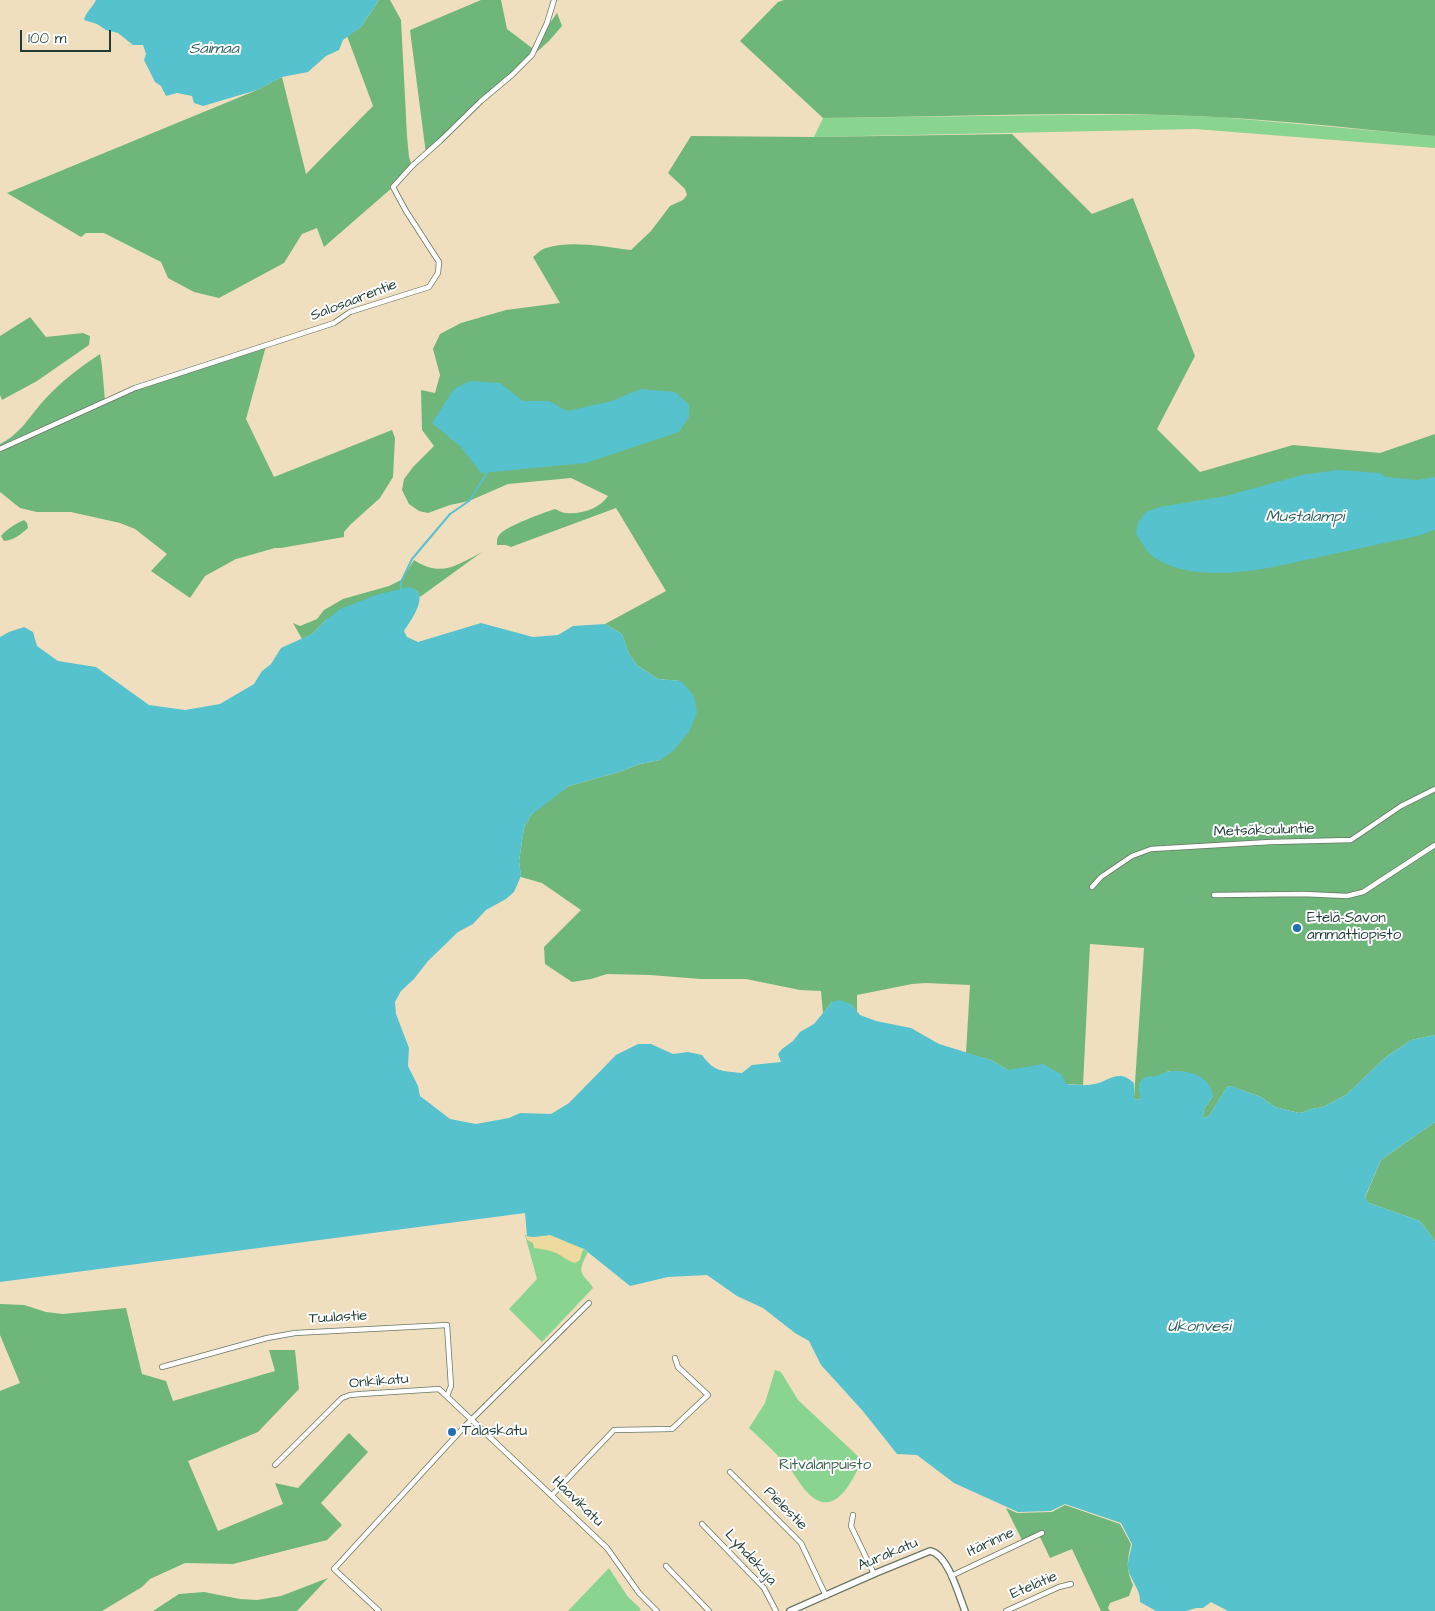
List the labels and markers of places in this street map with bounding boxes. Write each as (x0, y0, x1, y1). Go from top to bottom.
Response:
place label: Etelä-Savon ammattiopisto (1307, 910, 1401, 945)
marker: Etelä-Savon ammattiopisto (1291, 922, 1303, 934)
place label: Talaskatu (462, 1423, 527, 1441)
marker: Talaskatu (446, 1426, 458, 1438)

